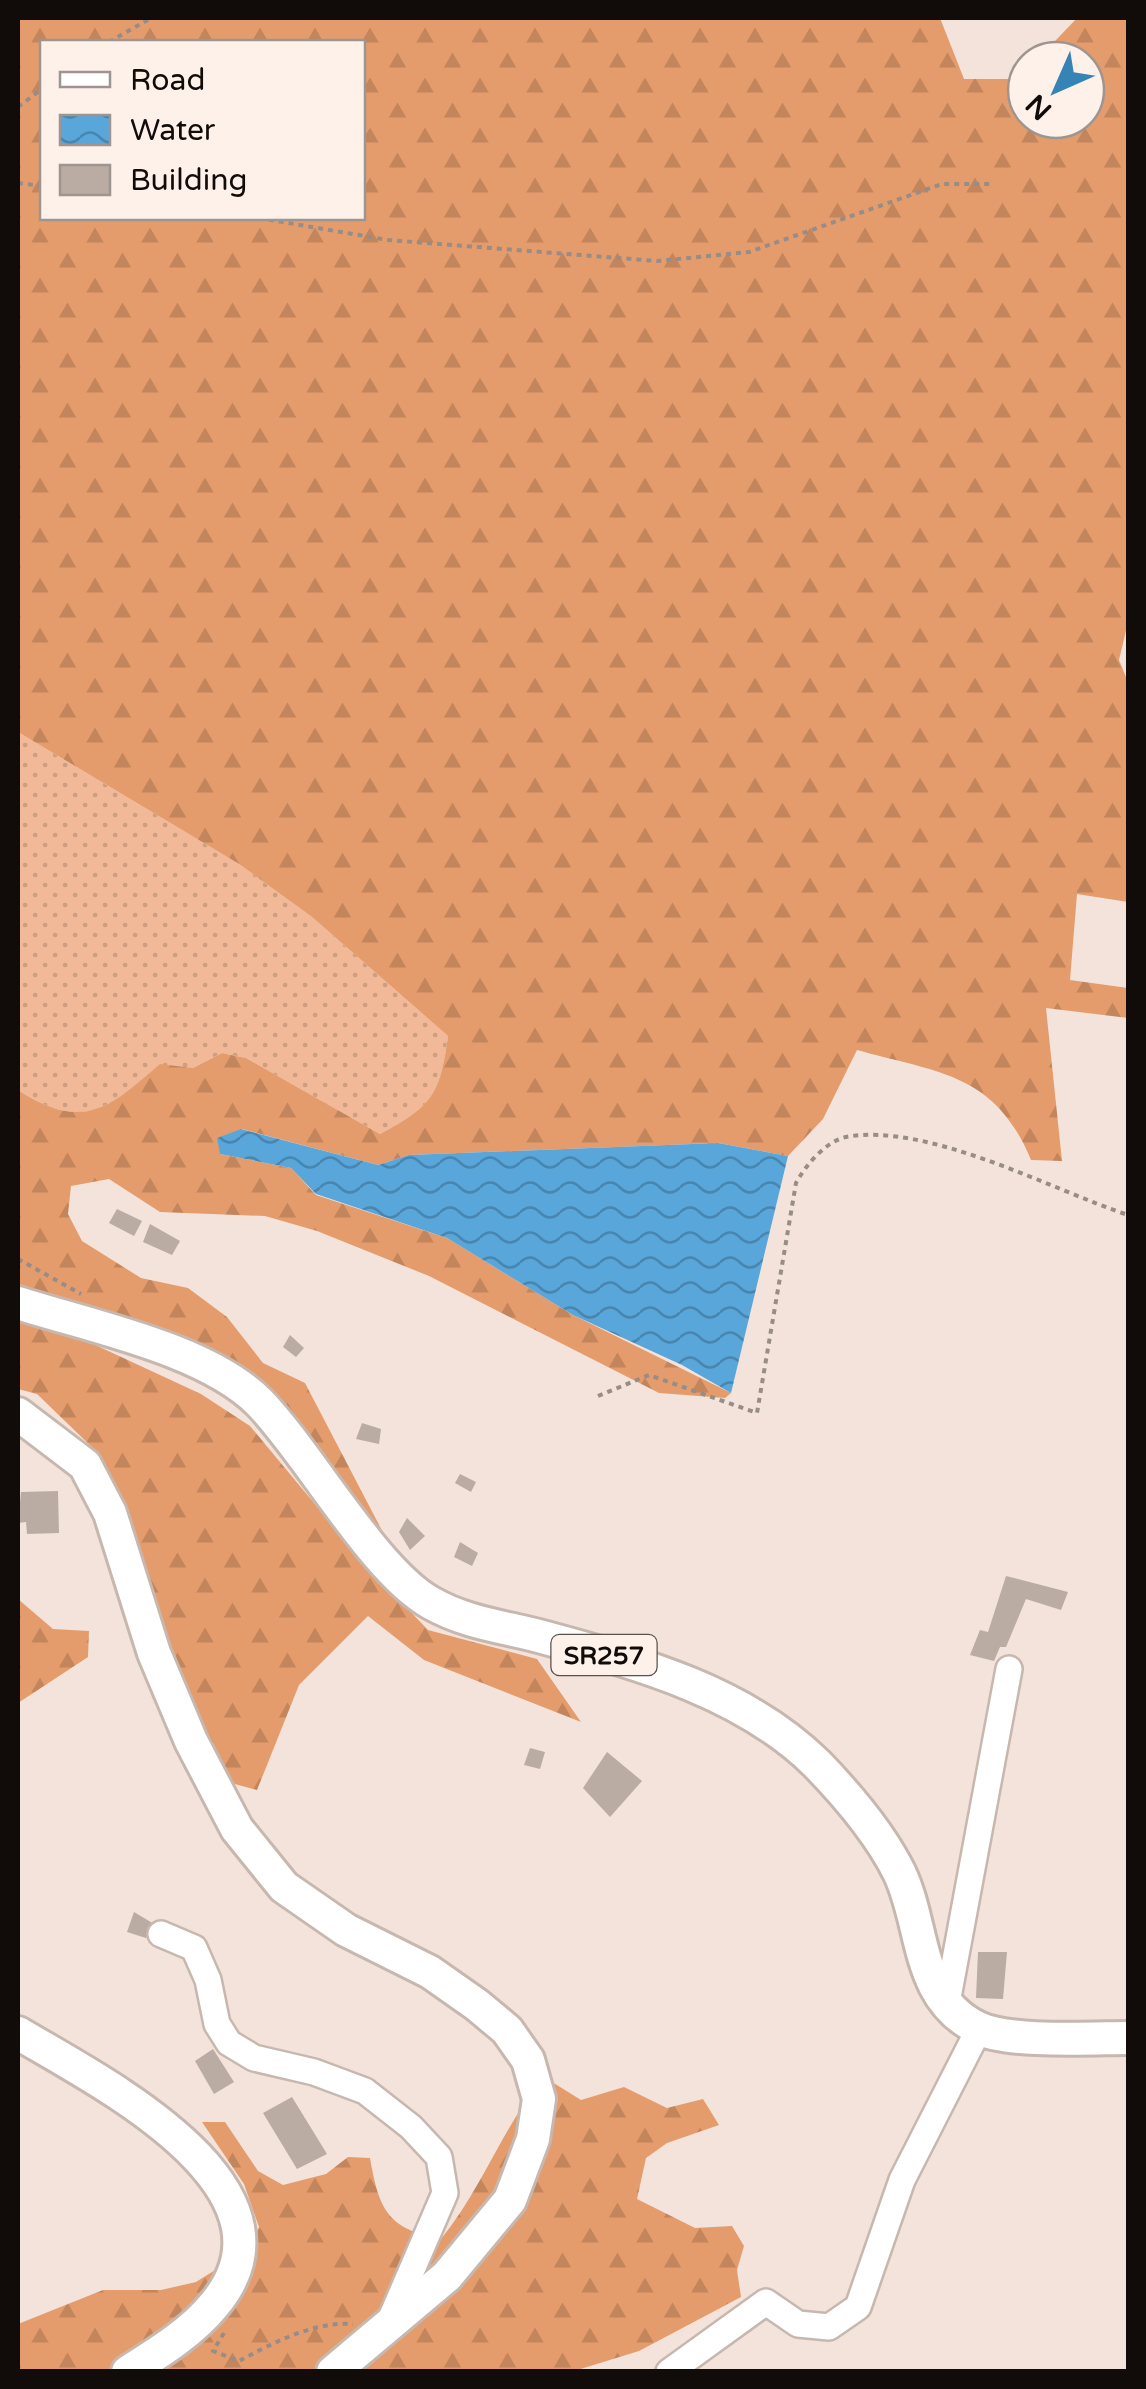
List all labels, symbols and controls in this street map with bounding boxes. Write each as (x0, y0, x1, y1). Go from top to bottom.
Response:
legend (40, 40, 365, 220)
north arrow (1006, 40, 1106, 140)
text: Road (130, 62, 205, 99)
text: N (1019, 87, 1059, 127)
text: Water (130, 112, 216, 149)
text: Building (130, 162, 247, 199)
road number: SR257 (552, 1635, 656, 1675)

